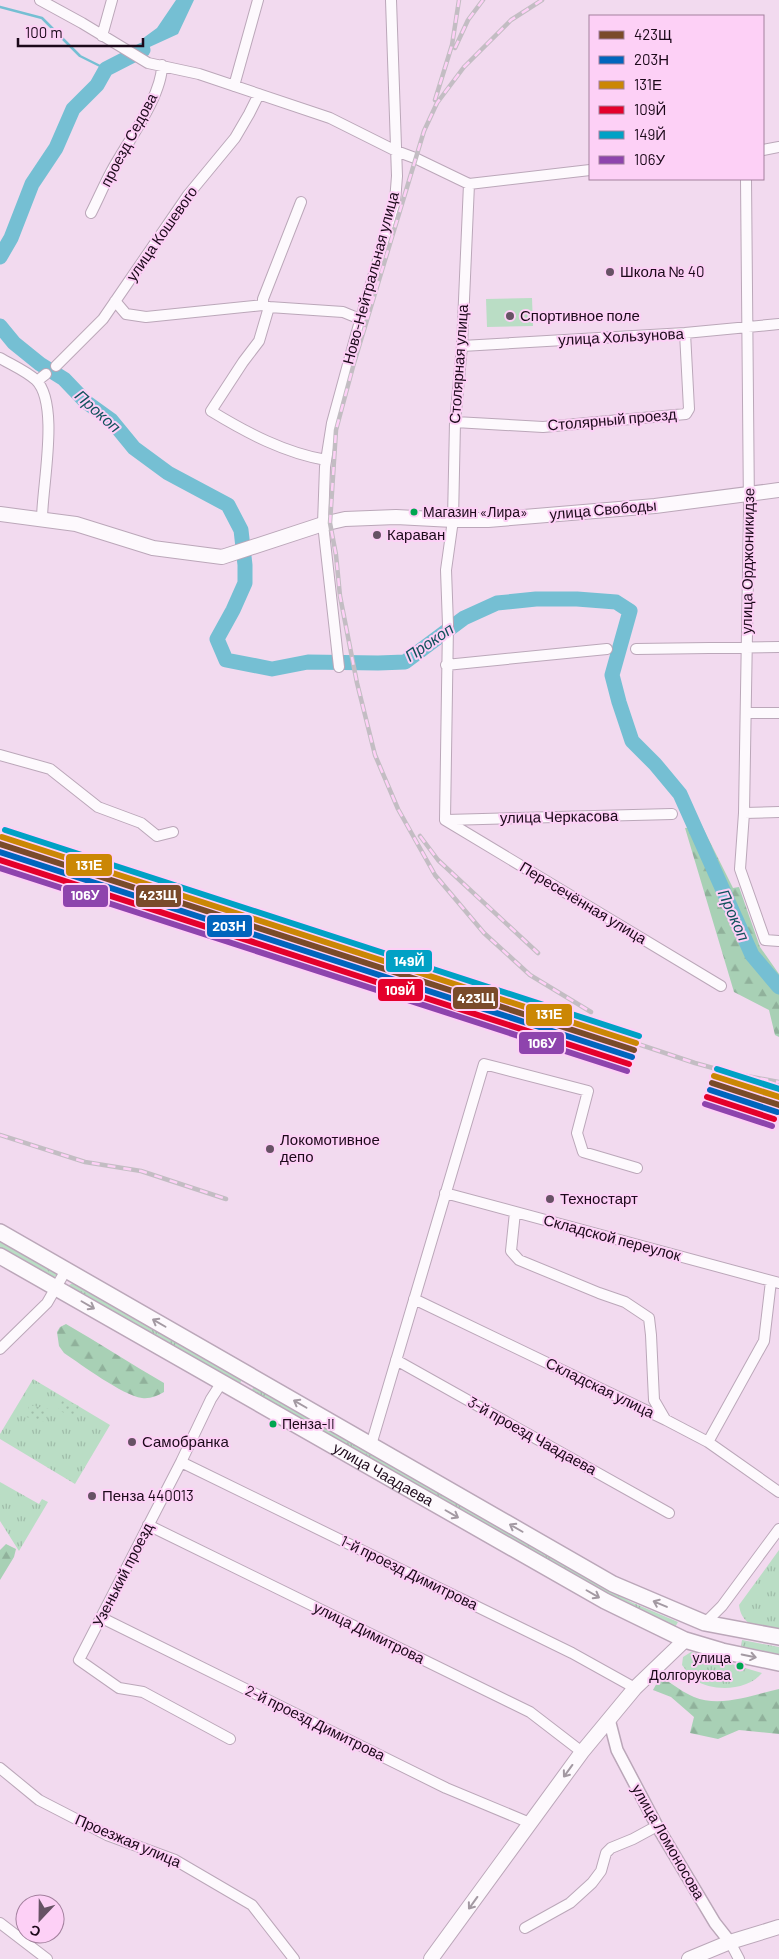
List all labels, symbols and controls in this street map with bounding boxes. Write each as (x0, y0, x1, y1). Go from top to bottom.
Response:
scale bar (18, 15, 142, 47)
legend (589, 15, 764, 180)
text: 100 m (25, 23, 63, 41)
text: 423Щ (634, 25, 672, 43)
text: 203Н (634, 50, 669, 68)
text: 131Е (634, 75, 662, 93)
street label: проезд Седова (96, 89, 161, 189)
text: 109Й (634, 100, 666, 118)
text: 149Й (634, 125, 666, 143)
text: 106У (634, 150, 665, 168)
street label: улица Кошевого (122, 183, 200, 284)
street label: Ново-Нейтральная улица (338, 189, 402, 366)
place label: Школа № 40 (620, 262, 704, 280)
marker: Школа № 40 (604, 266, 616, 278)
street label: Столярная улица (445, 303, 471, 424)
place label: Спортивное поле (520, 306, 640, 324)
marker: Спортивное поле (504, 310, 516, 322)
street label: улица Хользунова (558, 324, 685, 348)
water label: Прокоп (72, 385, 125, 436)
street label: Столярный проезд (547, 404, 677, 434)
street label: улица Орджоникидзе (737, 488, 757, 634)
street label: улица Свободы (549, 495, 657, 523)
place label: Магазин «Лира» (423, 503, 528, 520)
marker: Магазин «Лира» (409, 507, 419, 517)
place label: Караван (387, 525, 445, 543)
marker: Караван (371, 529, 383, 541)
water label: Прокоп (401, 618, 457, 665)
street label: улица Черкасова (500, 806, 619, 826)
line badge: 131Е (65, 853, 113, 877)
text: 131Е (76, 856, 102, 873)
street label: Пересечённая улица (517, 857, 651, 947)
line badge: 106У (62, 884, 109, 908)
line badge: 423Щ (135, 884, 182, 908)
text: 106У (70, 886, 100, 903)
text: 423Щ (139, 886, 178, 903)
water label: Прокоп (715, 886, 754, 944)
line badge: 203Н (206, 914, 253, 938)
text: 203Н (212, 917, 246, 934)
line badge: 149Й (385, 949, 433, 973)
text: 149Й (394, 952, 424, 969)
line badge: 109Й (377, 978, 424, 1002)
text: 109Й (385, 981, 415, 998)
line badge: 423Щ (452, 986, 499, 1010)
text: 423Щ (457, 989, 496, 1006)
line badge: 131Е (525, 1003, 573, 1027)
text: 131Е (536, 1005, 562, 1022)
line badge: 106У (518, 1031, 565, 1055)
text: 106У (527, 1034, 557, 1051)
place label: Локомотивное депо (280, 1130, 380, 1165)
marker: Локомотивное депо (264, 1143, 276, 1155)
place label: Техностарт (560, 1189, 638, 1207)
marker: Техностарт (544, 1193, 556, 1205)
street label: Складской переулок (542, 1210, 683, 1264)
one-way arrow (80, 1301, 95, 1311)
one-way arrow (151, 1318, 166, 1328)
street label: Складская улица (543, 1353, 658, 1421)
street label: 3-й проезд Чаадаева (465, 1392, 601, 1478)
one-way arrow (292, 1399, 307, 1409)
place label: Пенза-II (282, 1415, 335, 1432)
marker: Пенза-II (268, 1419, 278, 1429)
place label: Самобранка (142, 1432, 229, 1450)
marker: Самобранка (126, 1436, 138, 1448)
street label: улица Чаадаева (330, 1438, 438, 1510)
place label: Пенза 440013 (102, 1486, 194, 1504)
marker: Пенза 440013 (86, 1490, 98, 1502)
one-way arrow (445, 1509, 459, 1519)
street label: Узенький проезд (88, 1519, 156, 1630)
one-way arrow (510, 1523, 524, 1533)
street label: 1-й проезд Димитрова (338, 1531, 482, 1613)
one-way arrow (586, 1590, 600, 1600)
street label: улица Димитрова (311, 1597, 428, 1667)
one-way arrow (653, 1599, 668, 1609)
place label: улица Долгорукова (649, 1649, 731, 1683)
one-way arrow (741, 1652, 757, 1662)
marker: улица Долгорукова (735, 1661, 745, 1671)
street label: 2-й проезд Димитрова (243, 1680, 389, 1764)
one-way arrow (563, 1764, 573, 1778)
street label: улица Ломоносова (629, 1781, 709, 1903)
street label: Проезжая улица (73, 1810, 185, 1871)
north arrow (15, 1894, 65, 1944)
one-way arrow (468, 1896, 478, 1910)
text: С (27, 1922, 43, 1941)

